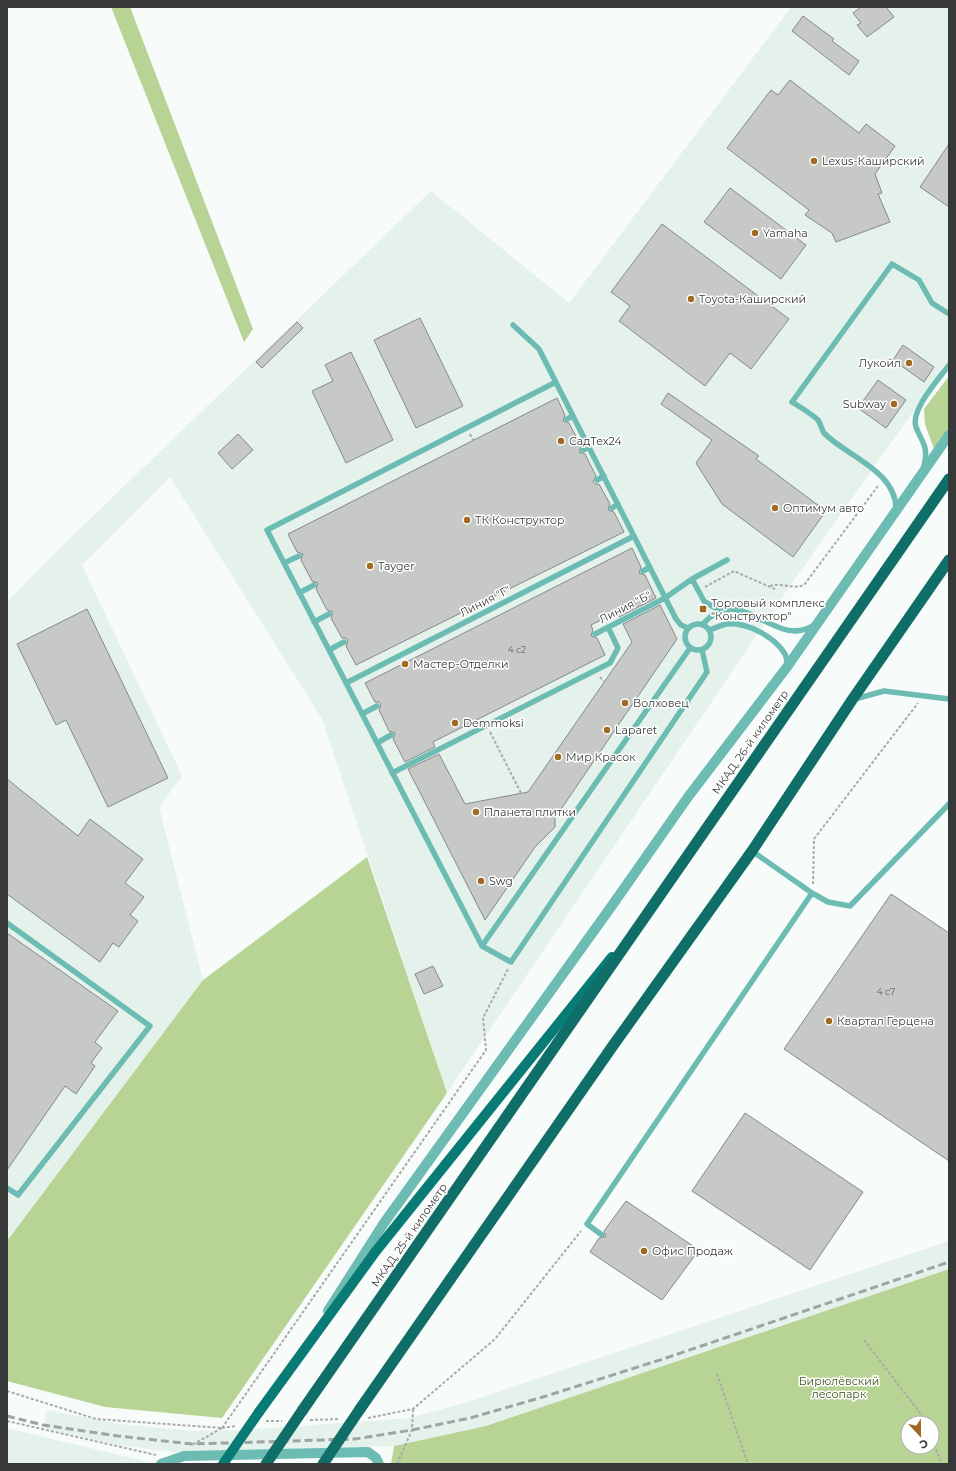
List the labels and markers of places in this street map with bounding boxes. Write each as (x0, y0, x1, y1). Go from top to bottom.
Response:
place label: Lexus-Каширский (822, 154, 925, 168)
marker: Lexus-Каширский (809, 156, 819, 166)
place label: Yamaha (763, 226, 808, 240)
marker: Yamaha (750, 228, 760, 238)
place label: Toyota-Каширский (699, 292, 806, 306)
marker: Toyota-Каширский (686, 294, 696, 304)
place label: Лукойл (859, 356, 901, 370)
marker: Лукойл (904, 358, 914, 368)
place label: Subway (843, 397, 886, 411)
marker: Subway (889, 399, 899, 409)
place label: СадТех24 (569, 434, 623, 448)
marker: СадТех24 (556, 436, 566, 446)
place label: Оптимум авто (783, 501, 864, 515)
marker: Оптимум авто (770, 503, 780, 513)
place label: ТК Конструктор (475, 513, 564, 527)
marker: ТК Конструктор (462, 515, 472, 525)
place label: Tayger (378, 559, 415, 573)
marker: Tayger (365, 561, 375, 571)
place label: Торговый комплекс "Конструктор" (711, 596, 825, 623)
marker: Торговый комплекс "Конструктор" (698, 604, 708, 614)
place label: Мастер-Отделки (413, 657, 509, 671)
marker: Мастер-Отделки (400, 659, 410, 669)
place label: Волховец (633, 696, 689, 710)
marker: Волховец (620, 698, 630, 708)
place label: Demmoksi (463, 716, 524, 730)
marker: Demmoksi (450, 718, 460, 728)
place label: Laparet (615, 723, 658, 737)
marker: Laparet (602, 725, 612, 735)
place label: Мир Красок (566, 750, 636, 764)
marker: Мир Красок (553, 752, 563, 762)
place label: Планета плитки (484, 805, 576, 819)
marker: Планета плитки (471, 807, 481, 817)
place label: Swg (489, 874, 513, 888)
marker: Swg (476, 876, 486, 886)
place label: Квартал Герцена (837, 1014, 934, 1028)
marker: Квартал Герцена (824, 1016, 834, 1026)
place label: Офис Продаж (652, 1244, 733, 1258)
marker: Офис Продаж (639, 1246, 649, 1256)

